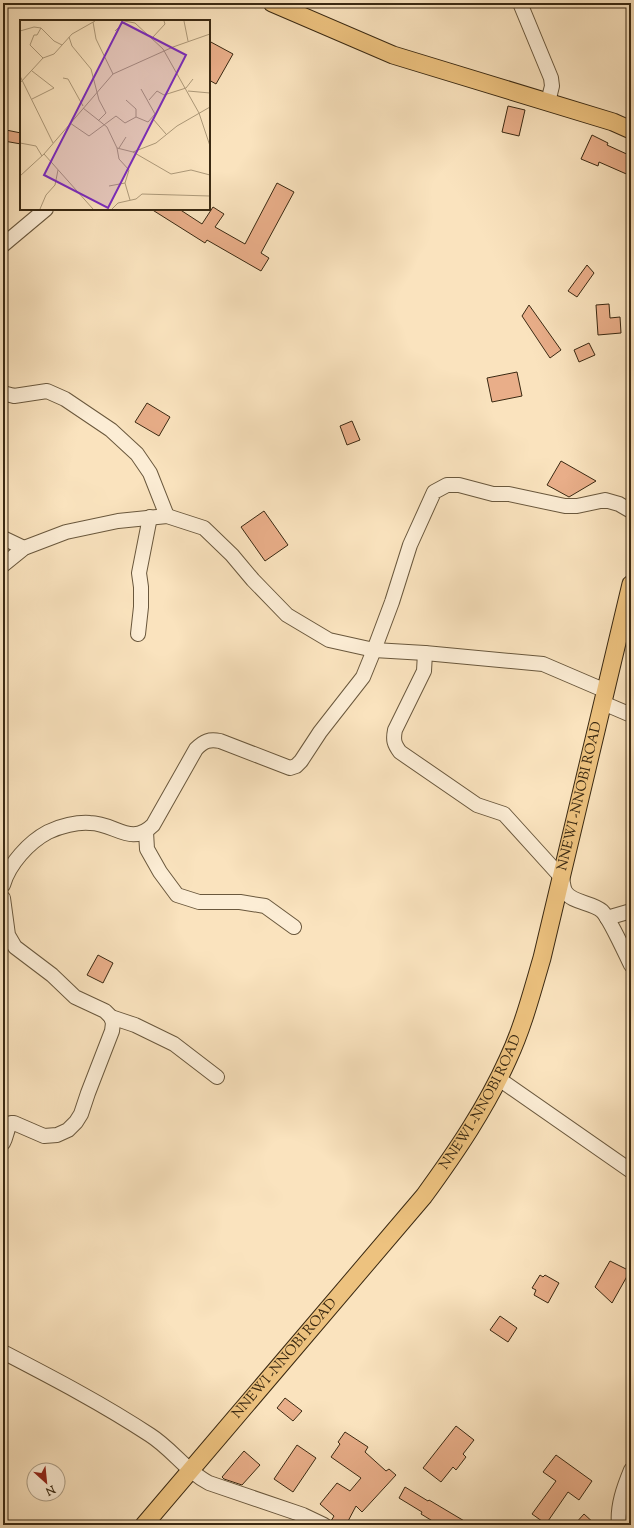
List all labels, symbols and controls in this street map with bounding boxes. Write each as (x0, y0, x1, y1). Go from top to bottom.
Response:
inset map (20, 20, 210, 210)
street label: NNEWI -NNOBI ROAD (553, 720, 608, 873)
street label: NNEWI -NNOBI ROAD (435, 1032, 527, 1174)
street label: NNEWI -NNOBI ROAD (228, 1294, 342, 1424)
north arrow (26, 1462, 66, 1502)
text: N (42, 1480, 59, 1499)

